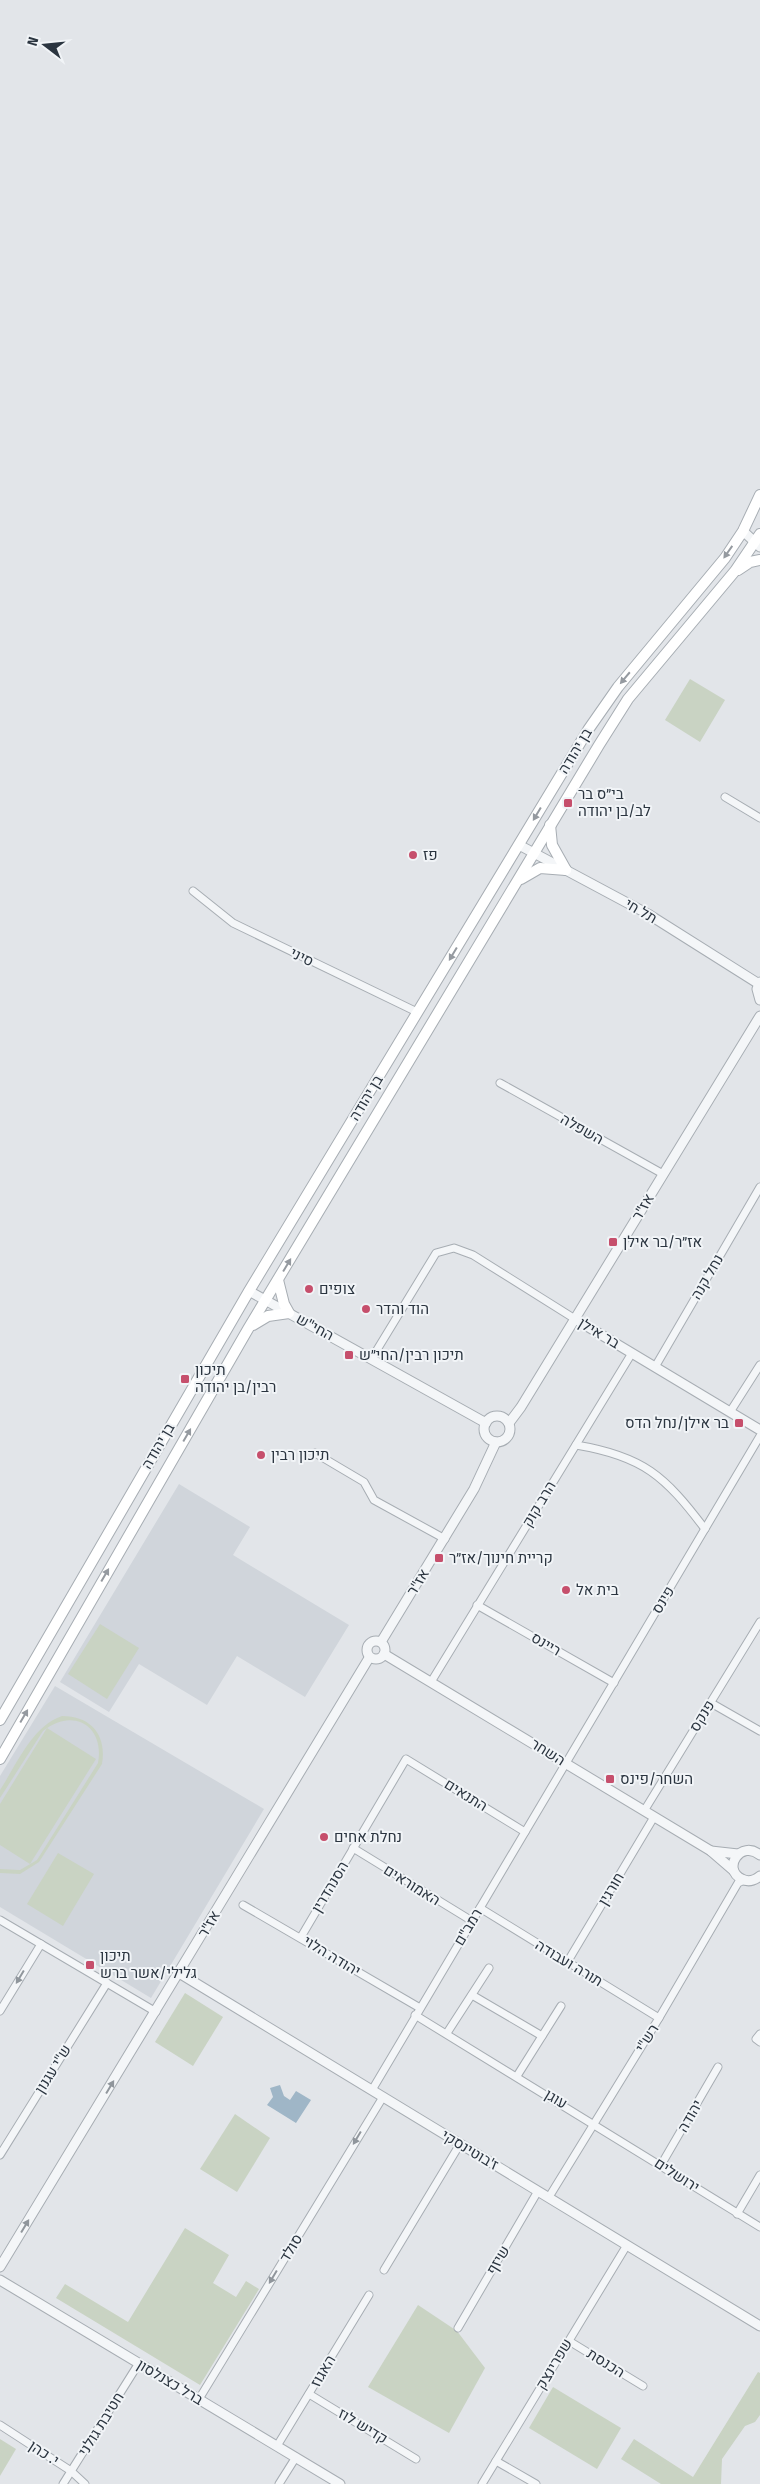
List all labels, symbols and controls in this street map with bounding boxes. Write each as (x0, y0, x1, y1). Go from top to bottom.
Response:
north arrow (20, 20, 70, 70)
text: N (24, 35, 42, 48)
one-way arrow (723, 546, 733, 559)
one-way arrow (620, 672, 631, 684)
street label: בן יהודה (554, 725, 596, 777)
place label: בי״ס בר לב/בן יהודה (578, 785, 651, 820)
marker: בי״ס בר לב/בן יהודה (562, 797, 574, 809)
one-way arrow (532, 808, 541, 821)
place label: פז (423, 846, 438, 864)
marker: פז (407, 849, 419, 861)
street label: תל חי (622, 895, 660, 927)
street label: סיני (287, 944, 317, 970)
one-way arrow (448, 947, 458, 960)
street label: בן יהודה (345, 1072, 387, 1124)
street label: השפלה (557, 1110, 607, 1148)
street label: אז"ר (628, 1190, 658, 1224)
place label: אז״ר/בר אילן (623, 1233, 702, 1251)
marker: אז״ר/בר אילן (607, 1236, 619, 1248)
street label: נחל קנה (687, 1251, 727, 1303)
one-way arrow (282, 1258, 291, 1271)
place label: צופים (319, 1280, 355, 1298)
marker: צופים (303, 1283, 315, 1295)
place label: הוד והדר (376, 1300, 429, 1318)
marker: הוד והדר (360, 1303, 372, 1315)
street label: החי"ש (293, 1310, 337, 1344)
street label: בר אילן (575, 1314, 623, 1352)
place label: תיכון רבין/החי״ש (359, 1346, 464, 1364)
marker: תיכון רבין/החי״ש (343, 1349, 355, 1361)
place label: תיכון רבין/בן יהודה (195, 1361, 276, 1396)
marker: תיכון רבין/בן יהודה (179, 1373, 191, 1385)
place label: בר אילן/נחל הדס (625, 1414, 729, 1432)
marker: בר אילן/נחל הדס (733, 1417, 745, 1429)
street label: בן יהודה (138, 1420, 178, 1472)
one-way arrow (182, 1428, 191, 1441)
place label: תיכון רבין (271, 1446, 329, 1464)
marker: תיכון רבין (255, 1449, 267, 1461)
street label: הרב קוק (518, 1478, 560, 1530)
place label: קריית חינוך/אז״ר (449, 1549, 553, 1567)
marker: קריית חינוך/אז״ר (433, 1552, 445, 1564)
street label: אז"ר (403, 1565, 433, 1599)
one-way arrow (101, 1569, 110, 1582)
place label: בית אל (576, 1581, 619, 1599)
street label: פינס (648, 1583, 678, 1617)
marker: בית אל (560, 1584, 572, 1596)
street label: ריינס (528, 1628, 564, 1660)
street label: פנקס (686, 1697, 718, 1735)
one-way arrow (20, 1710, 29, 1723)
street label: השחר (527, 1735, 569, 1769)
place label: השחר/פינס (620, 1770, 693, 1788)
marker: השחר/פינס (604, 1773, 616, 1785)
street label: התנאים (441, 1775, 491, 1815)
place label: נחלת אחים (334, 1828, 402, 1846)
marker: נחלת אחים (318, 1831, 330, 1843)
street label: הסנהדרין (308, 1858, 352, 1916)
street label: האמוראים (380, 1861, 444, 1909)
street label: חורגין (594, 1869, 628, 1909)
street label: רמב"ם (450, 1905, 486, 1949)
street label: אז"ר (194, 1907, 224, 1941)
street label: יהודה הלוי (300, 1932, 364, 1980)
street label: תורה ועבודה (532, 1936, 606, 1990)
place label: תיכון גלילי/אשר ברש (100, 1947, 197, 1982)
marker: תיכון גלילי/אשר ברש (84, 1959, 96, 1971)
one-way arrow (16, 1971, 25, 1984)
street label: רש"י (632, 2021, 662, 2055)
street label: ש"י עגנון (31, 2041, 75, 2097)
one-way arrow (106, 2080, 115, 2094)
street label: עוגן (541, 2085, 571, 2113)
street label: יהודה (674, 2097, 706, 2135)
street label: ז'בוטינסקי (438, 2126, 502, 2174)
one-way arrow (353, 2132, 362, 2145)
street label: ירושלים (651, 2154, 703, 2196)
one-way arrow (21, 2219, 30, 2232)
street label: סולד (276, 2231, 306, 2265)
street label: שיזף (482, 2242, 514, 2278)
one-way arrow (268, 2271, 278, 2284)
street label: שפרינצק (532, 2335, 576, 2393)
street label: הכנסת (584, 2344, 628, 2382)
street label: האגוז (307, 2352, 339, 2390)
street label: ברל כצנלסון (134, 2355, 207, 2409)
street label: חטיבת גולני (74, 2389, 128, 2459)
street label: קדיש לוז (335, 2404, 391, 2448)
street label: י. כהן (25, 2437, 63, 2469)

